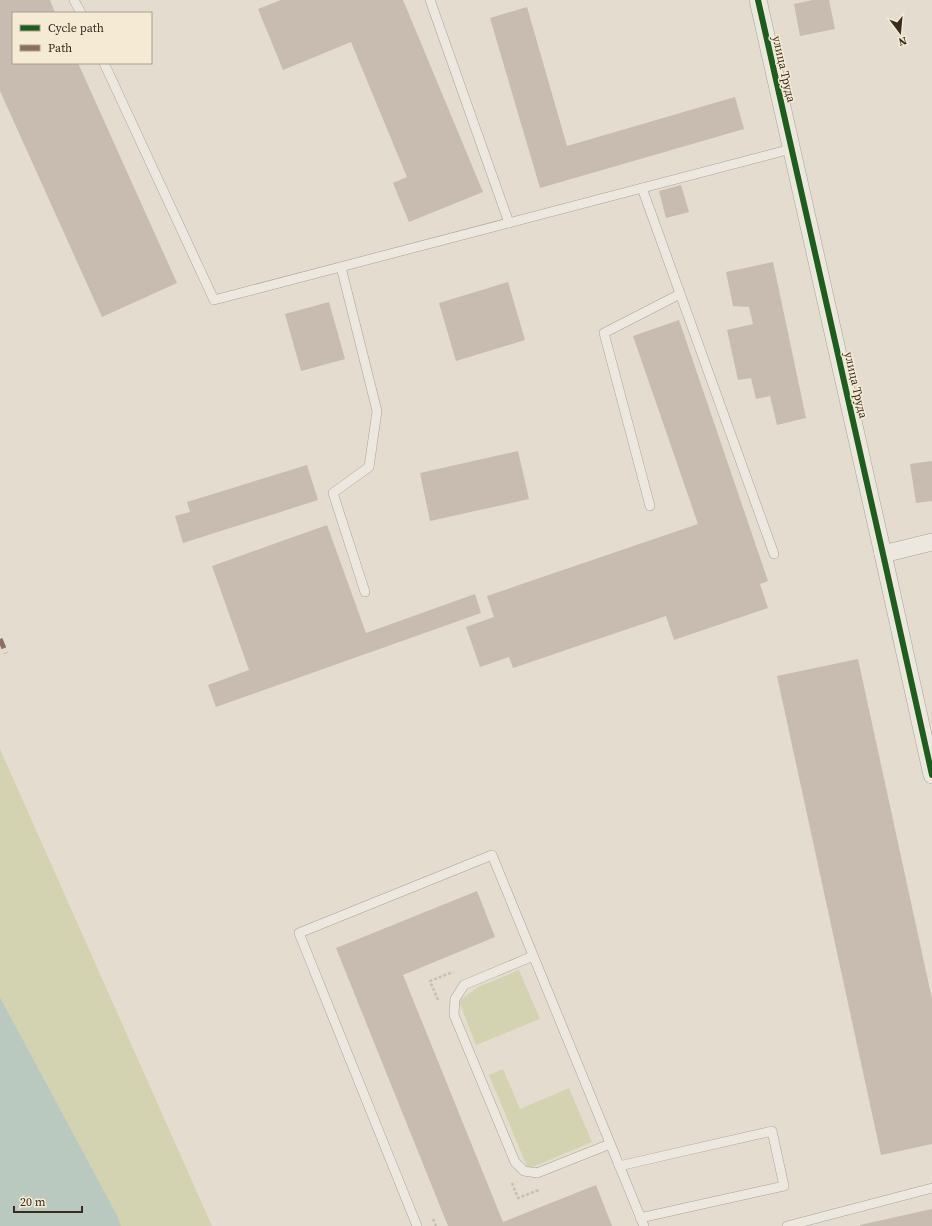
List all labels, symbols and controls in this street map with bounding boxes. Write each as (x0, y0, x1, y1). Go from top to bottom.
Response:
legend (12, 12, 152, 64)
north arrow (880, 12, 920, 52)
text: Cycle path (48, 20, 104, 36)
text: N (897, 33, 909, 49)
street label: улица Труда (769, 34, 800, 105)
text: Path (48, 40, 72, 56)
street label: улица Труда (841, 350, 872, 421)
scale bar (14, 1188, 82, 1214)
text: 20 m (20, 1194, 46, 1210)

